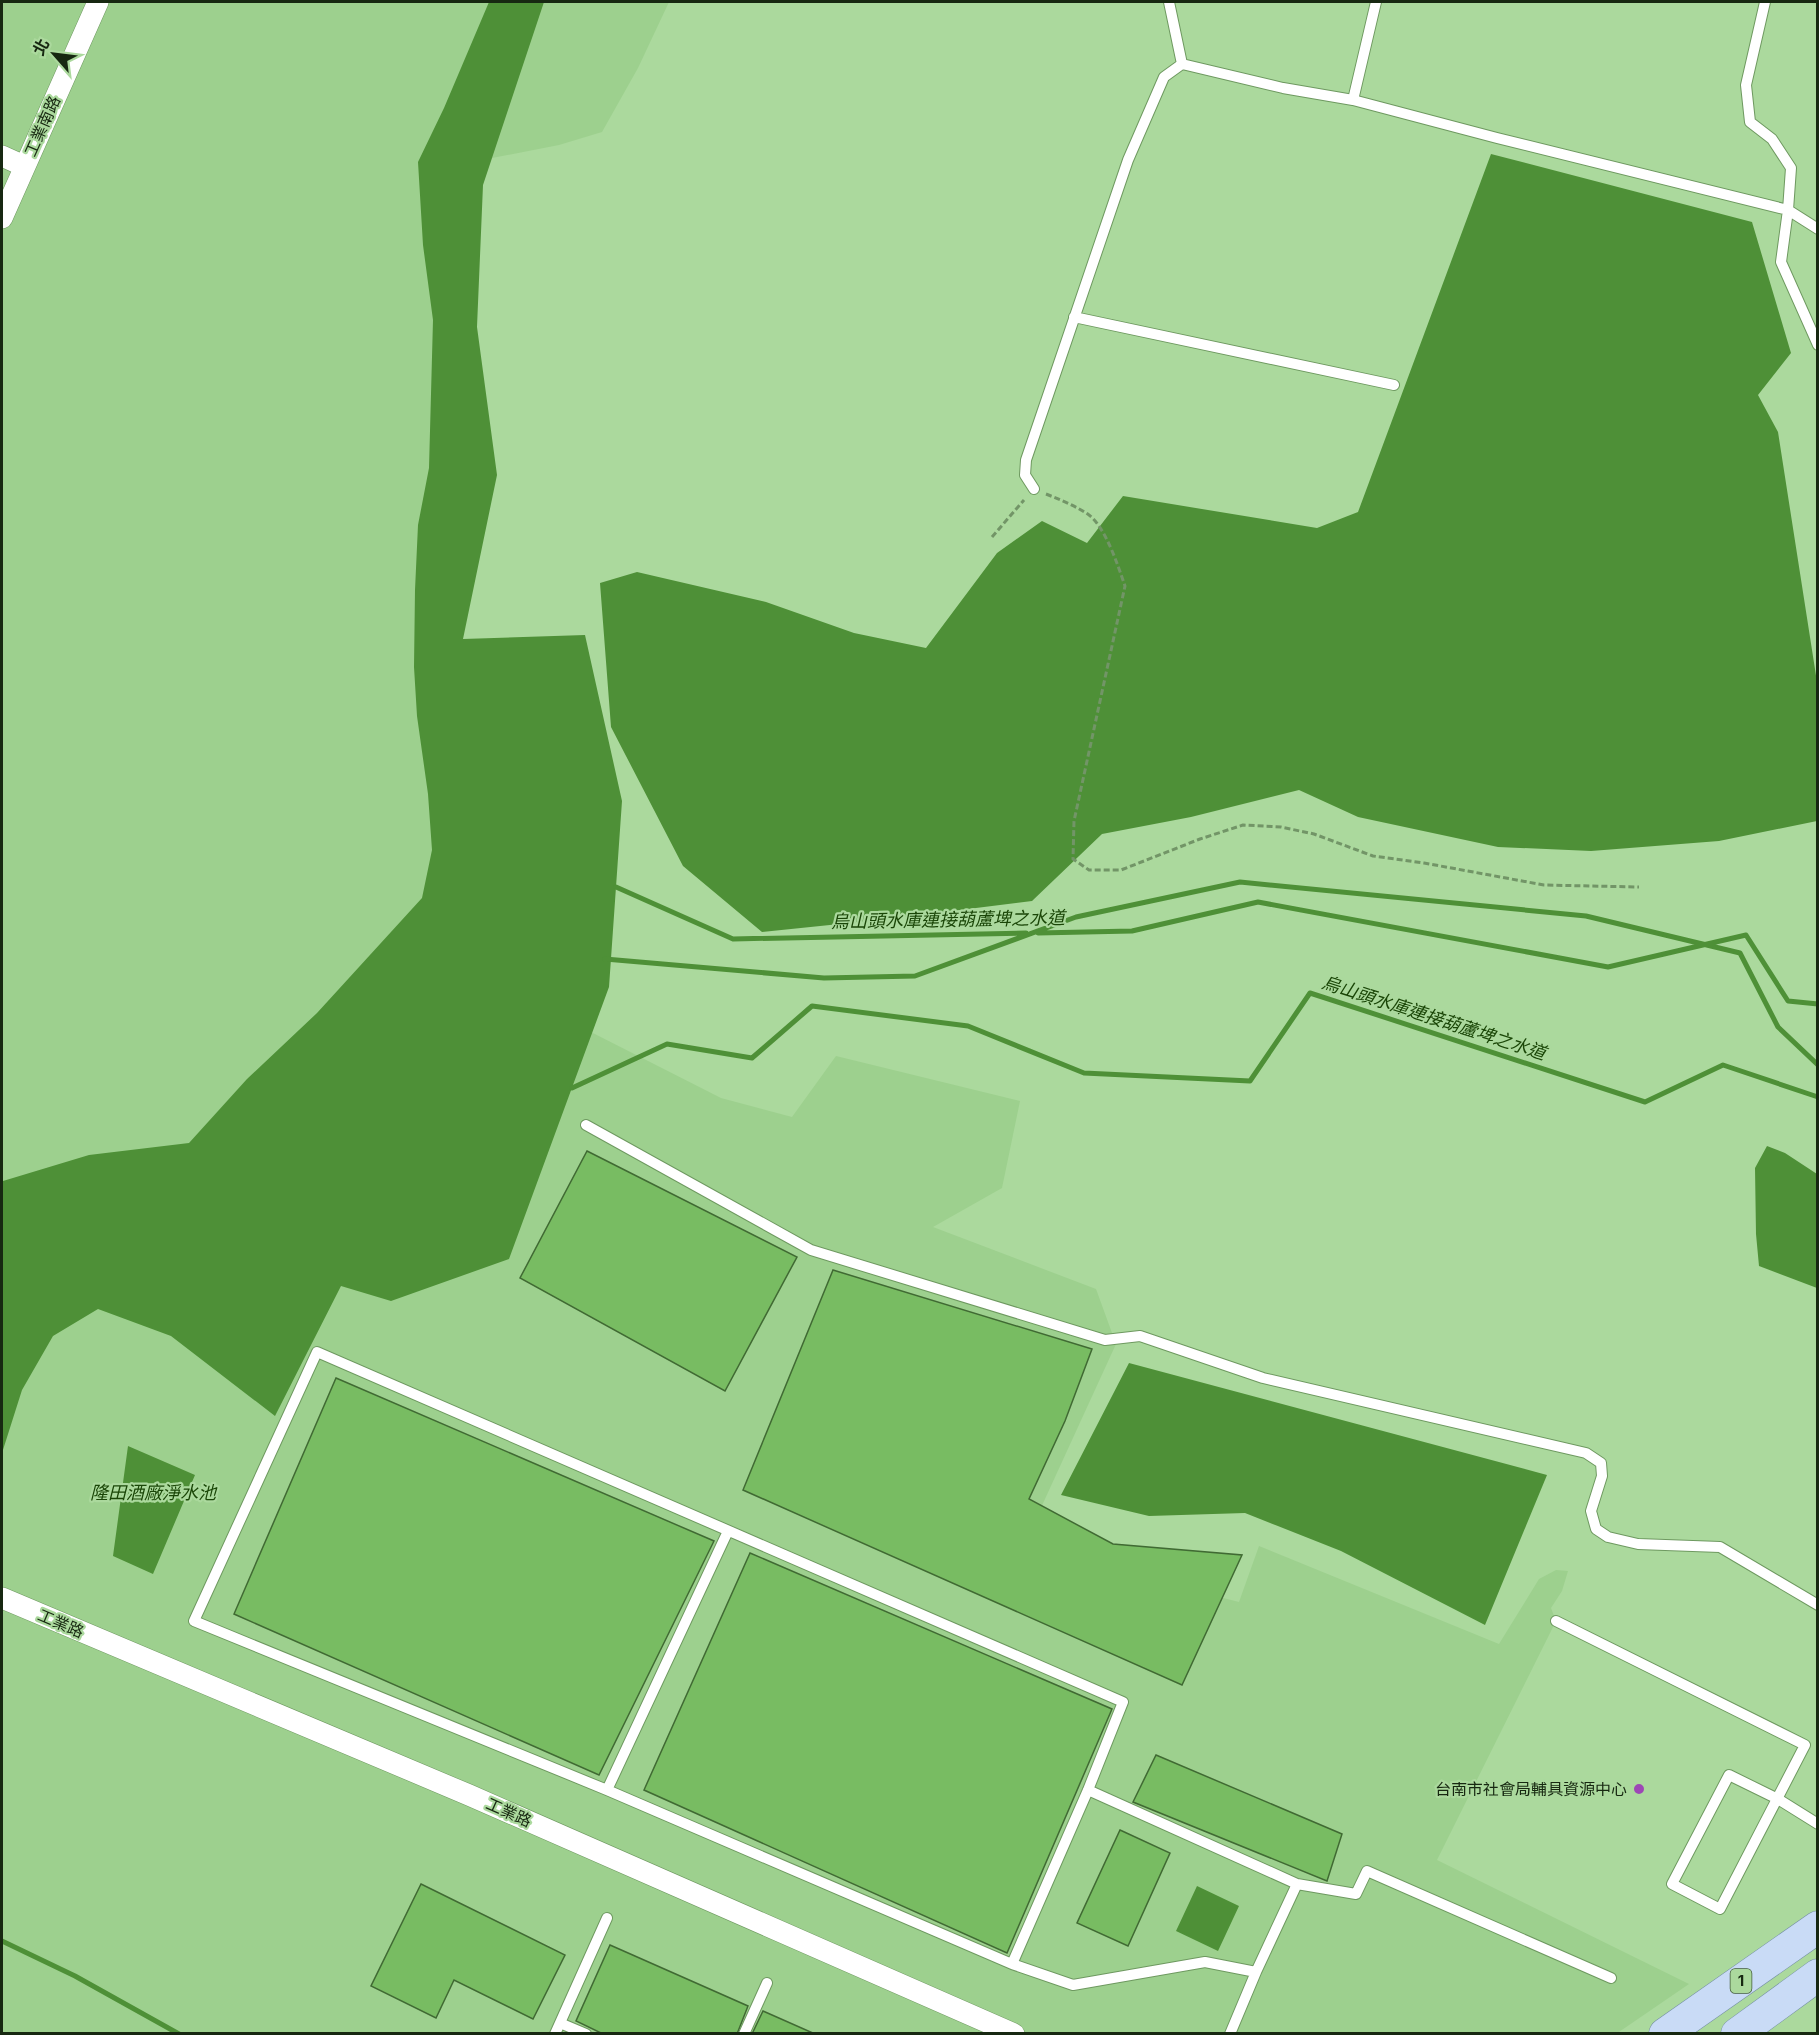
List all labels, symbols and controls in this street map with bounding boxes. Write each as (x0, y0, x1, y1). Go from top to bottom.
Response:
north arrow (24, 24, 84, 84)
text: 北 (28, 35, 53, 59)
street label: 工業南路 (20, 93, 64, 159)
water label: 烏山頭水庫連接葫蘆埤之水道 (831, 907, 1068, 932)
water label: 烏山頭水庫連接葫蘆埤之水道 (1320, 971, 1552, 1065)
water label: 隆田酒廠淨水池 (90, 1482, 218, 1503)
street label: 工業路 (35, 1604, 87, 1642)
place label: 台南市社會局輔具資源中心 (1435, 1779, 1627, 1799)
marker: 台南市社會局輔具資源中心 (1632, 1782, 1646, 1796)
street label: 工業路 (483, 1793, 535, 1831)
road number: 1 (1730, 1969, 1752, 1993)

